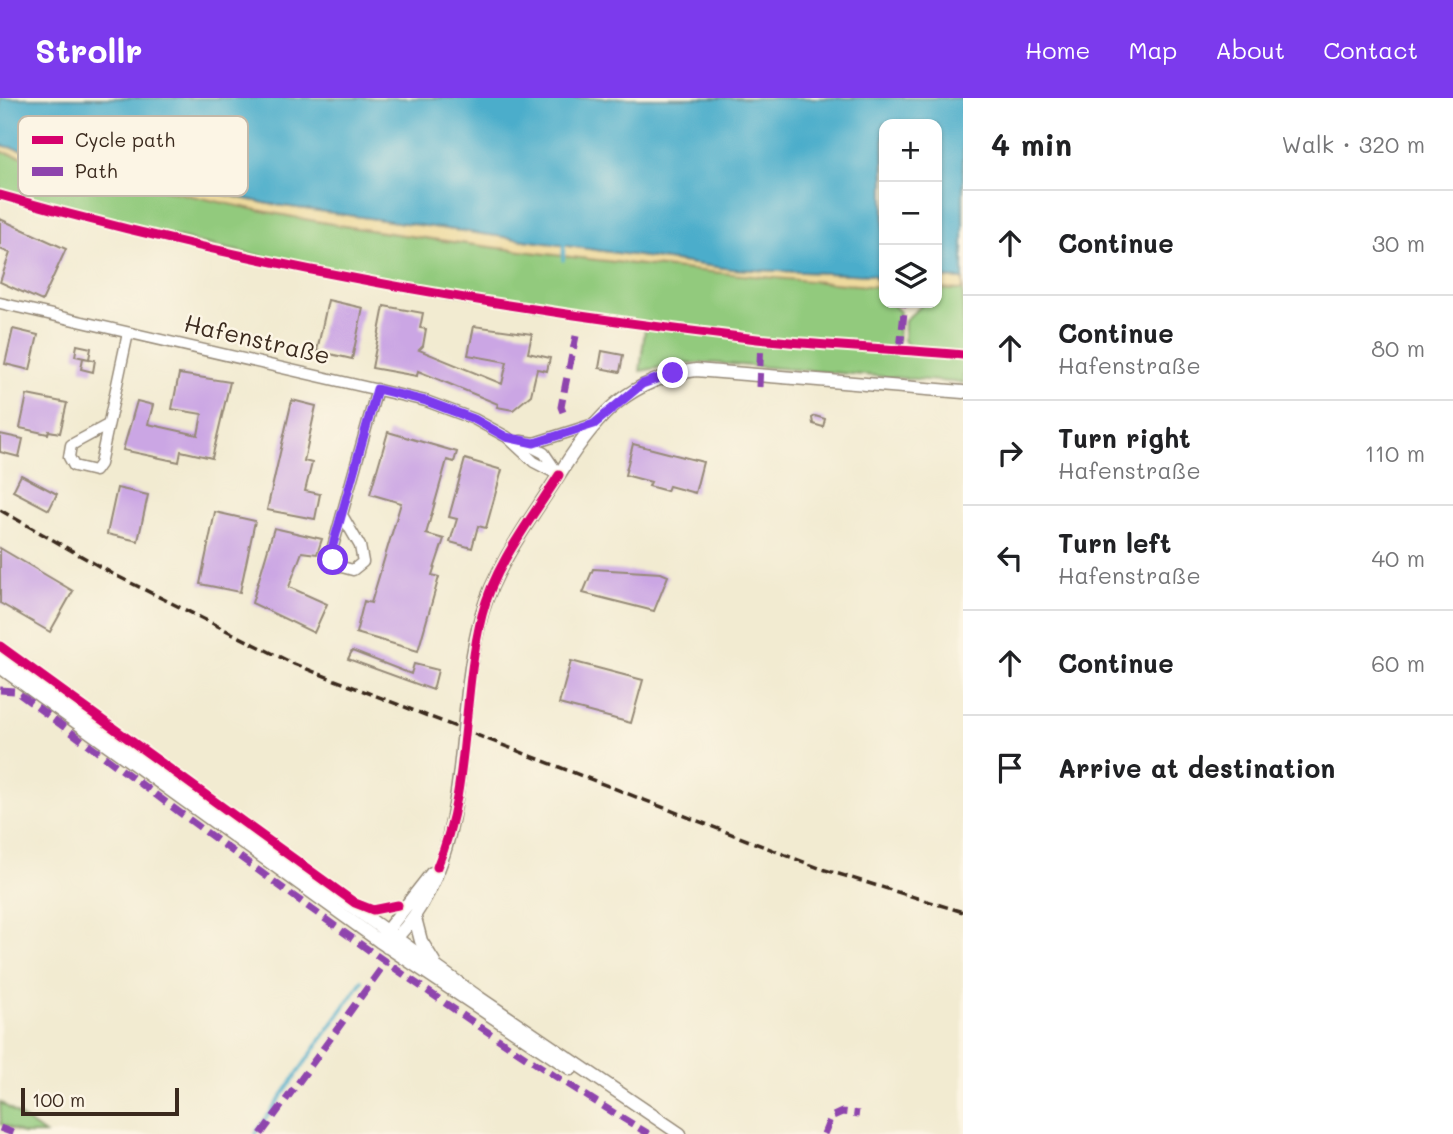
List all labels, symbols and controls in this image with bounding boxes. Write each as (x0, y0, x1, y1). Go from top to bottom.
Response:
text: Strollr (35, 28, 143, 71)
text: Home (1025, 34, 1090, 65)
text: Map (1128, 34, 1177, 65)
text: About (1215, 34, 1285, 65)
text: Contact (1323, 34, 1418, 65)
legend (18, 116, 248, 196)
map controls (879, 119, 942, 308)
button: + (879, 119, 942, 182)
text: 4 min (991, 124, 1072, 164)
text: Cycle path (75, 127, 175, 152)
text: Walk · 320 m (1282, 129, 1425, 159)
text: Path (75, 158, 118, 183)
button: − (879, 182, 942, 245)
icon: ahead (991, 224, 1029, 262)
text: Continue (1058, 226, 1174, 260)
text: 30 m (1372, 228, 1425, 258)
button: layers (879, 245, 942, 308)
street label: Hafenstraße (181, 307, 333, 370)
text: Continue (1058, 316, 1174, 350)
icon: ahead (991, 329, 1029, 367)
text: 80 m (1371, 333, 1425, 363)
text: Hafenstraße (1058, 350, 1201, 380)
route end (657, 357, 688, 388)
text: Turn right (1058, 421, 1191, 455)
icon: right (991, 434, 1029, 472)
text: 110 m (1365, 438, 1425, 468)
text: Hafenstraße (1058, 455, 1201, 485)
text: Turn left (1058, 526, 1171, 560)
icon: left (991, 539, 1029, 577)
text: 40 m (1372, 543, 1425, 573)
route start (317, 544, 348, 575)
text: Hafenstraße (1058, 560, 1201, 590)
icon: ahead (991, 644, 1029, 682)
text: Continue (1058, 646, 1174, 680)
text: 60 m (1371, 648, 1425, 678)
icon: arrive (991, 749, 1029, 787)
text: Arrive at destination (1058, 751, 1335, 785)
scale bar (21, 1085, 178, 1117)
text: 100 m (32, 1087, 85, 1112)

